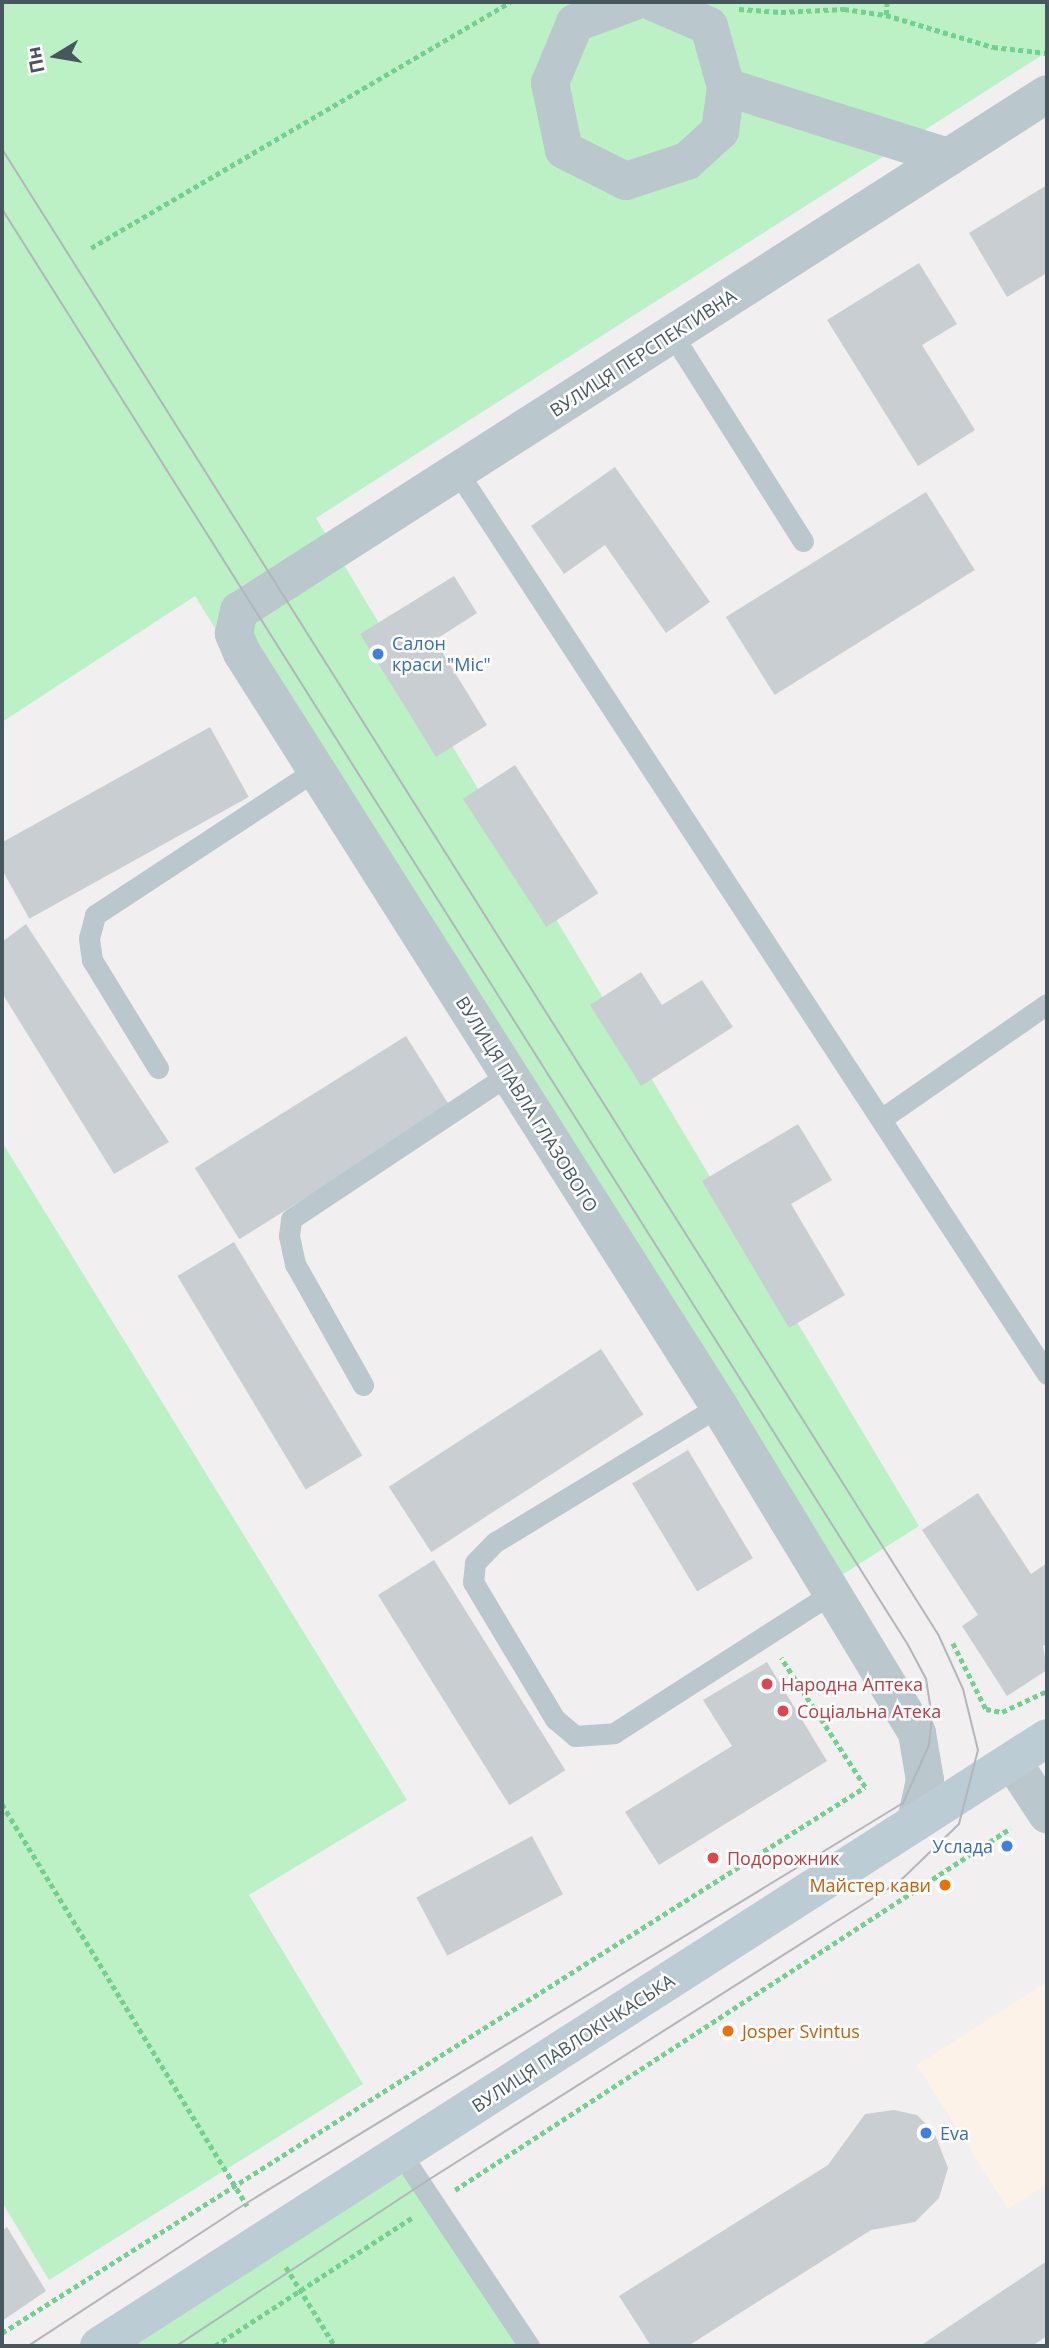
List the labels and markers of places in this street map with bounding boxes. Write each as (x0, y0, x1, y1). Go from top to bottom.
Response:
place label: Салон краси "Міс" (392, 633, 491, 676)
marker: Салон краси "Міс" (370, 646, 386, 662)
place label: Народна Аптека (781, 1673, 923, 1695)
marker: Народна Аптека (759, 1676, 775, 1692)
place label: Соціальна Атека (797, 1700, 941, 1722)
marker: Соціальна Атека (775, 1703, 791, 1719)
place label: Услада (933, 1835, 993, 1857)
marker: Услада (999, 1838, 1015, 1854)
place label: Подорожник (727, 1847, 839, 1869)
marker: Подорожник (705, 1850, 721, 1866)
place label: Майстер кави (809, 1874, 931, 1896)
marker: Майстер кави (937, 1877, 953, 1893)
place label: Josper Svintus (742, 2020, 860, 2042)
marker: Josper Svintus (720, 2023, 736, 2039)
place label: Eva (940, 2122, 969, 2144)
marker: Eva (918, 2125, 934, 2141)

